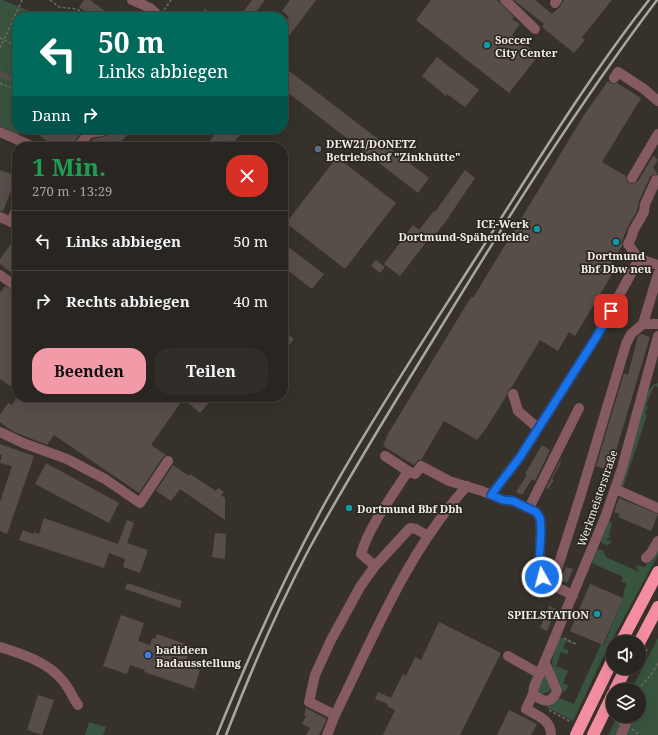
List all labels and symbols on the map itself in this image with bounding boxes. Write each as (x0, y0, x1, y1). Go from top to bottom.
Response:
place label: Soccer City Center (495, 32, 558, 60)
marker: Soccer City Center (482, 40, 492, 50)
place label: DEW21/DONETZ Betriebshof "Zinkhütte" (326, 136, 461, 164)
marker: DEW21/DONETZ Betriebshof "Zinkhütte" (313, 144, 323, 154)
place label: ICE-Werk Dortmund-Spähenfelde (398, 216, 529, 244)
marker: ICE-Werk Dortmund-Spähenfelde (532, 224, 542, 234)
marker: Dortmund Bbf Dbw neu (611, 237, 621, 247)
place label: Dortmund Bbf Dbw neu (581, 248, 652, 276)
pin (594, 294, 628, 328)
street label: Werkmeisterstraße (573, 448, 621, 548)
place label: Dortmund Bbf Dbh (357, 501, 463, 516)
marker: Dortmund Bbf Dbh (344, 503, 354, 513)
position arrow (521, 556, 563, 598)
place label: SPIELSTATION (508, 607, 589, 622)
marker: SPIELSTATION (592, 609, 602, 619)
place label: badideen Badausstellung (156, 642, 242, 670)
marker: badideen Badausstellung (143, 650, 153, 660)

